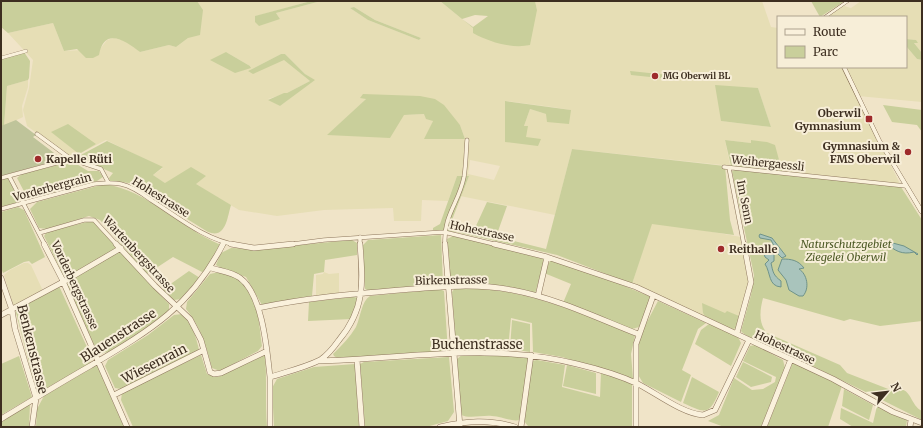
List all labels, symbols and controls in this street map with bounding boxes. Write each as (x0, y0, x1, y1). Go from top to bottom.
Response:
legend (777, 16, 907, 68)
text: Route (813, 24, 846, 39)
text: Parc (813, 44, 838, 59)
place label: MG Oberwil BL (663, 70, 730, 81)
marker: MG Oberwil BL (650, 71, 660, 81)
place label: Oberwil Gymnasium (795, 106, 861, 133)
marker: Oberwil Gymnasium (864, 114, 874, 124)
place label: Gymnasium & FMS Oberwil (823, 139, 901, 166)
marker: Gymnasium & FMS Oberwil (903, 147, 913, 157)
place label: Kapelle Rüti (46, 152, 112, 166)
street label: Weihergaessli (730, 152, 806, 174)
marker: Kapelle Rüti (33, 154, 43, 164)
street label: Vorderbergrain (10, 170, 93, 204)
street label: Hohestrasse (130, 174, 193, 220)
street label: Im Senn (734, 179, 756, 226)
street label: Wartenbergstrasse (99, 212, 178, 295)
street label: Hohestrasse (449, 217, 516, 245)
park label: Naturschutzgebiet Ziegelei Oberwil (800, 237, 892, 264)
street label: Vorderbergstrasse (48, 238, 102, 332)
place label: Reithalle (729, 242, 777, 256)
marker: Reithalle (716, 244, 726, 254)
street label: Birkenstrasse (415, 272, 488, 288)
street label: Benkenstrasse (13, 303, 52, 396)
street label: Blauenstrasse (77, 305, 159, 366)
street label: Hohestrasse (753, 327, 818, 367)
street label: Buchenstrasse (432, 336, 523, 353)
street label: Wiesenrain (118, 340, 190, 388)
north arrow (867, 372, 907, 412)
text: N (888, 380, 904, 395)

